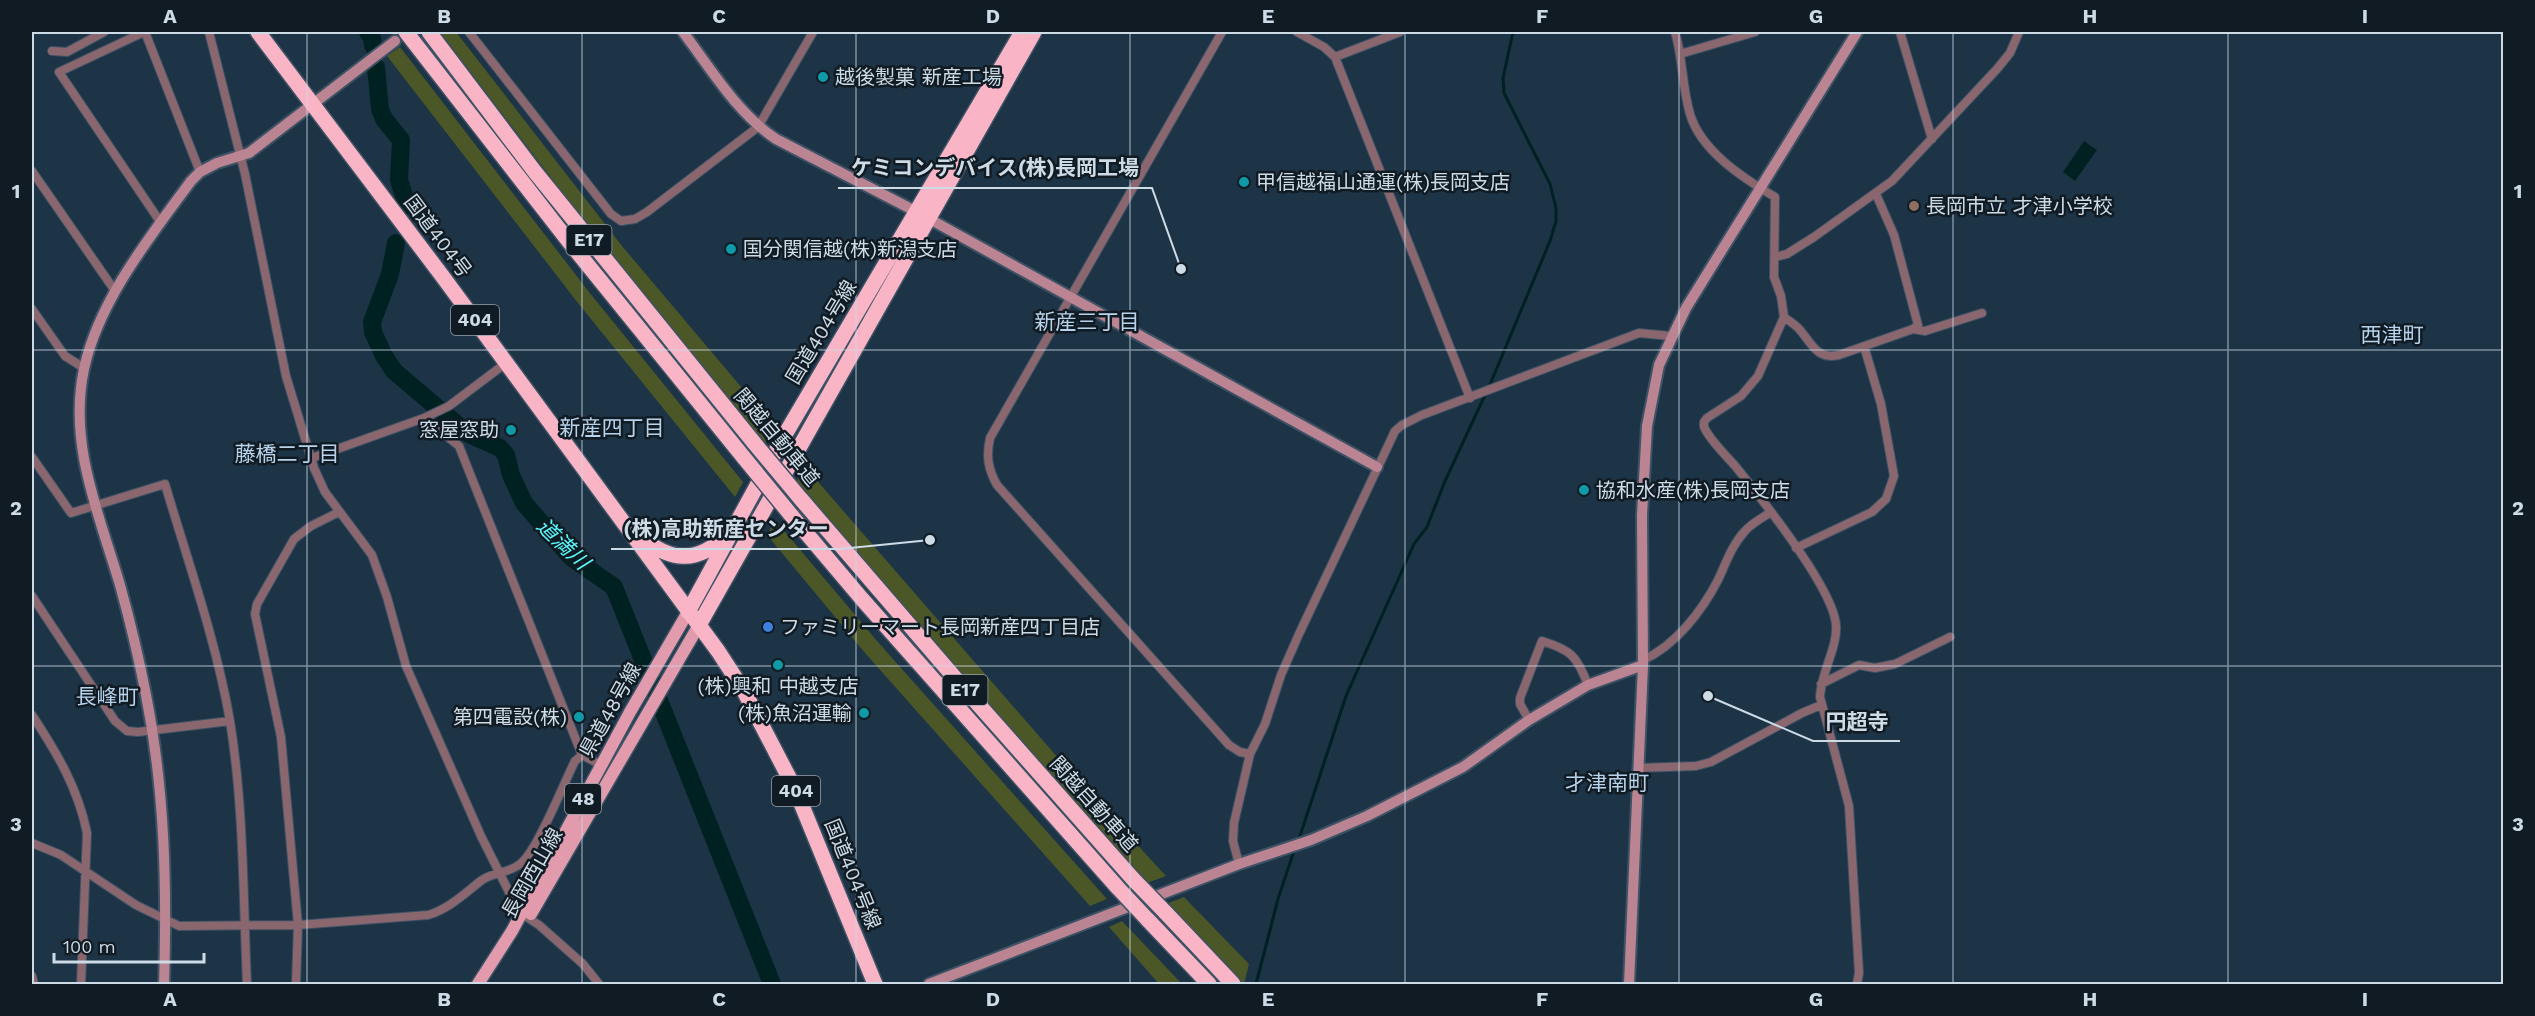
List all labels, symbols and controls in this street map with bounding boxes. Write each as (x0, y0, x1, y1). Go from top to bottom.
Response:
text: A (163, 4, 177, 28)
text: B (437, 4, 451, 28)
text: C (712, 4, 726, 28)
text: D (986, 4, 1000, 28)
text: E (1262, 4, 1274, 28)
text: F (1536, 4, 1548, 28)
text: G (1809, 4, 1823, 28)
text: H (2083, 4, 2097, 28)
text: I (2362, 4, 2368, 28)
place label: 越後製菓 新産工場 (835, 65, 1002, 89)
marker: 越後製菓 新産工場 (816, 70, 830, 84)
callout: ケミコンデバイス(株)長岡工場 (838, 149, 1152, 188)
text: ケミコンデバイス(株)長岡工場 (851, 155, 1139, 180)
place label: 甲信越福山通運(株)長岡支店 (1256, 170, 1510, 194)
marker: 甲信越福山通運(株)長岡支店 (1237, 175, 1251, 189)
text: 1 (12, 179, 20, 203)
text: 1 (2514, 179, 2522, 203)
street label: 国道404号 (399, 190, 477, 282)
place label: 長岡市立 才津小学校 (1926, 194, 2113, 218)
marker: 長岡市立 才津小学校 (1907, 199, 1921, 213)
road number: E17 (566, 225, 612, 255)
place label: 国分関信越(株)新潟支店 (743, 237, 957, 261)
marker: 国分関信越(株)新潟支店 (724, 242, 738, 256)
street label: 国道404号線 (781, 276, 861, 388)
road number: 404 (451, 305, 499, 335)
district label: 新産三丁目 (1035, 309, 1140, 334)
district label: 西津町 (2361, 322, 2424, 347)
street label: 関越自動車道 (729, 383, 825, 491)
district label: 新産四丁目 (560, 415, 665, 440)
place label: 窓屋窓助 (419, 418, 499, 442)
marker: 窓屋窓助 (504, 423, 518, 437)
district label: 藤橋二丁目 (235, 441, 340, 466)
place label: 協和水産(株)長岡支店 (1596, 478, 1790, 502)
marker: 協和水産(株)長岡支店 (1577, 483, 1591, 497)
text: 2 (10, 496, 22, 520)
text: 2 (2512, 496, 2524, 520)
callout: (株)高助新産センター (611, 510, 840, 549)
water label: 道満川 (532, 513, 596, 576)
text: (株)高助新産センター (623, 516, 829, 541)
place label: ファミリーマート長岡新産四丁目店 (780, 615, 1100, 639)
marker: ファミリーマート長岡新産四丁目店 (761, 620, 775, 634)
street label: 県道48号線 (574, 658, 646, 762)
marker: (株)興和 中越支店 (771, 658, 785, 672)
place label: (株)興和 中越支店 (698, 674, 858, 698)
road number: E17 (942, 675, 988, 705)
district label: 長峰町 (76, 684, 139, 709)
place label: (株)魚沼運輸 (738, 701, 852, 725)
callout: 円超寺 (1813, 702, 1900, 741)
place label: 第四電設(株) (453, 705, 567, 729)
marker: (株)魚沼運輸 (857, 706, 871, 720)
text: 円超寺 (1826, 709, 1889, 734)
marker: 第四電設(株) (572, 710, 586, 724)
street label: 関越自動車道 (1045, 751, 1143, 857)
district label: 才津南町 (1565, 770, 1649, 795)
road number: 404 (772, 776, 820, 806)
road number: 48 (565, 784, 601, 814)
text: 3 (10, 812, 22, 836)
text: 3 (2512, 812, 2524, 836)
street label: 国道404号線 (820, 815, 886, 933)
street label: 長岡西山線 (497, 824, 567, 922)
scale bar (54, 926, 204, 964)
text: 100 m (63, 936, 116, 957)
text: A (163, 987, 177, 1011)
text: B (437, 987, 451, 1011)
text: C (712, 987, 726, 1011)
text: D (986, 987, 1000, 1011)
text: E (1262, 987, 1274, 1011)
text: F (1536, 987, 1548, 1011)
text: G (1809, 987, 1823, 1011)
text: H (2083, 987, 2097, 1011)
text: I (2362, 987, 2368, 1011)

